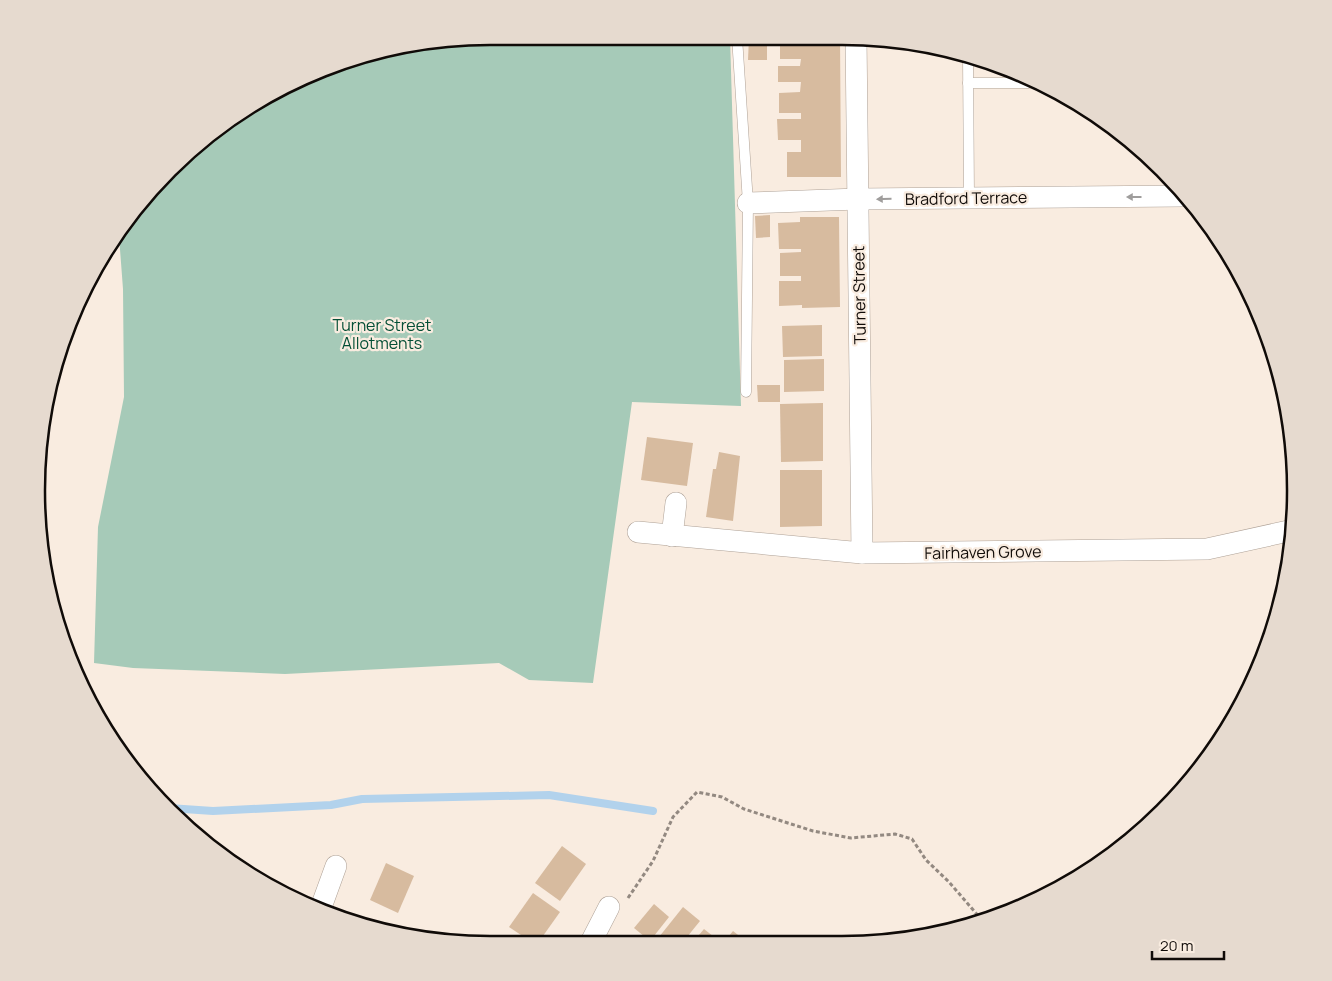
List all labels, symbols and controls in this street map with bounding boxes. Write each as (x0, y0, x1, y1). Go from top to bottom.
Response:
street label: Bradford Terrace (905, 186, 1027, 210)
one-way arrow (1126, 193, 1142, 201)
one-way arrow (876, 195, 892, 203)
street label: Turner Street (847, 245, 871, 345)
park label: Turner Street Allotments (333, 314, 431, 354)
street label: Fairhaven Grove (924, 540, 1042, 564)
scale bar (1152, 928, 1224, 960)
text: 20 m (1160, 935, 1193, 956)

